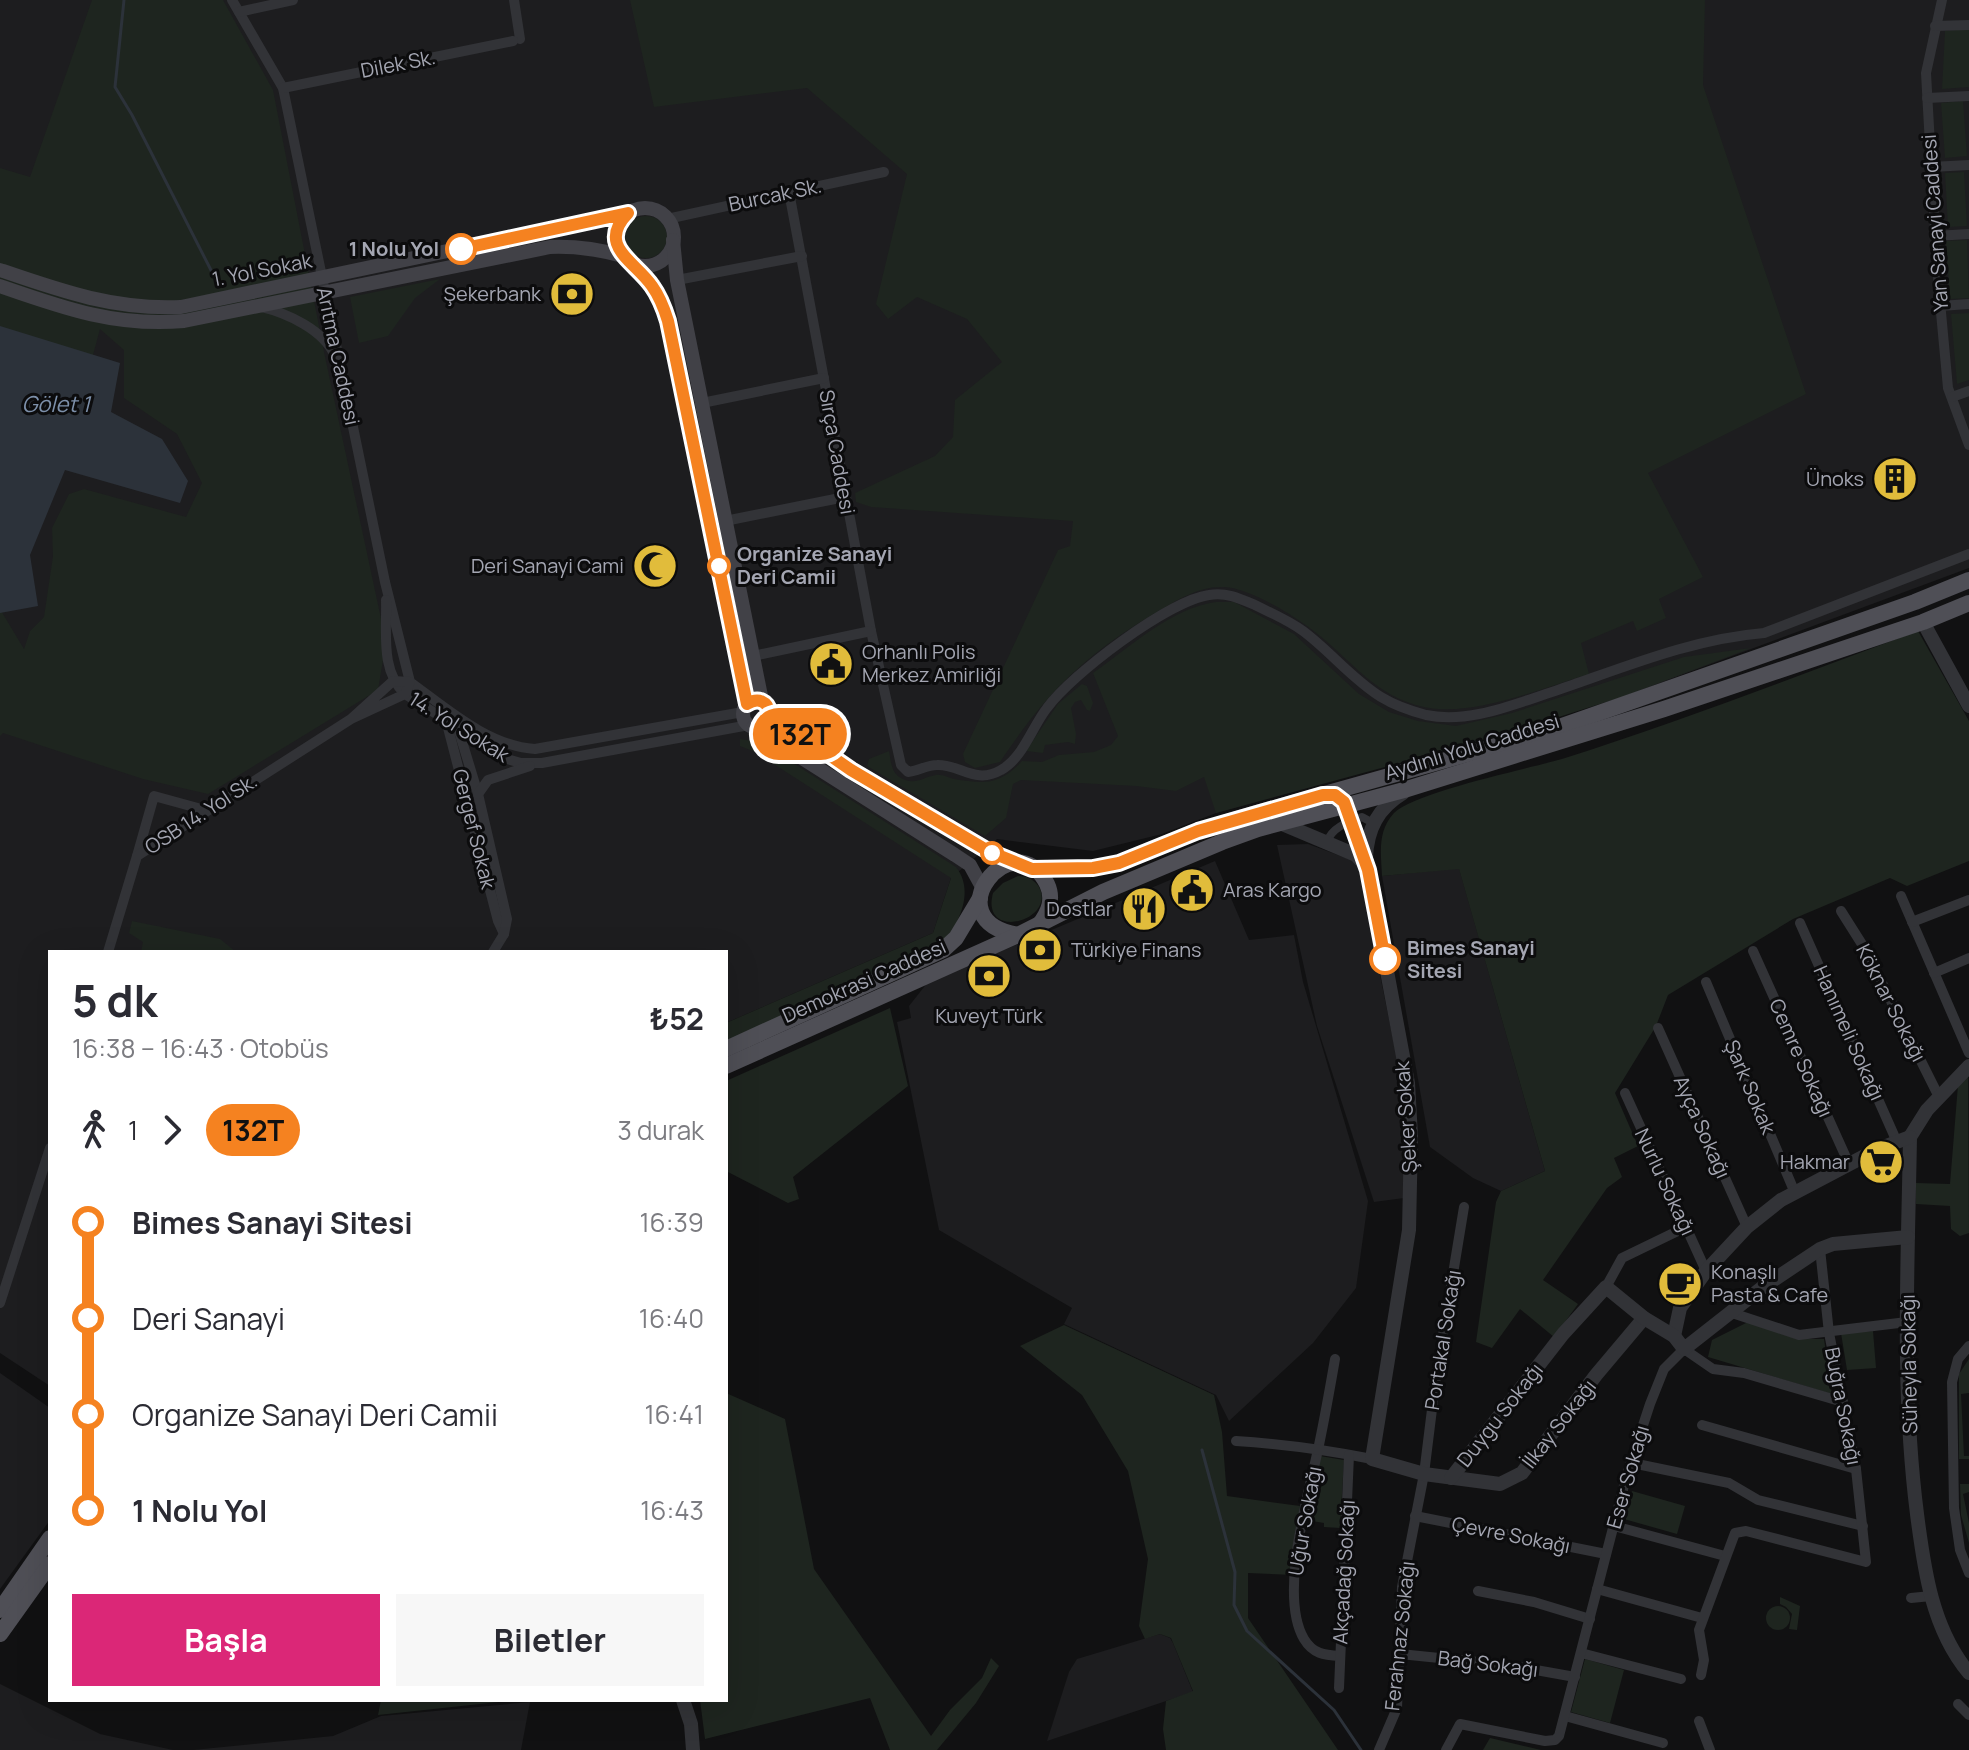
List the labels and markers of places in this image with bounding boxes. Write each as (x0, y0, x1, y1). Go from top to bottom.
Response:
marker: 1 Nolu Yol (446, 234, 476, 264)
place label: 1 Nolu Yol (349, 235, 439, 262)
bank icon: Şekerbank (548, 270, 596, 318)
place label: Şekerbank (444, 280, 542, 307)
building icon: Ünoks (1871, 455, 1919, 503)
place label: Ünoks (1806, 465, 1864, 492)
place label: Organize Sanayi Deri Camii (737, 540, 892, 590)
mosque icon: Deri Sanayi Cami (631, 542, 679, 590)
place label: Deri Sanayi Cami (471, 552, 624, 579)
marker: Organize Sanayi Deri Camii (708, 555, 730, 577)
place label: Orhanlı Polis Merkez Amirliği (862, 638, 1001, 688)
public building icon: Orhanlı Polis Merkez Amirliği (807, 640, 855, 688)
unlabelled marker (981, 842, 1003, 864)
public building icon: Aras Kargo (1168, 866, 1216, 914)
place label: Aras Kargo (1223, 876, 1322, 903)
restaurant icon: Dostlar (1120, 885, 1168, 933)
place label: Dostlar (1046, 895, 1113, 922)
bank icon: Türkiye Finans (1016, 926, 1064, 974)
place label: Bimes Sanayi Sitesi (1407, 934, 1535, 984)
place label: Türkiye Finans (1071, 936, 1202, 963)
marker: Bimes Sanayi Sitesi (1370, 944, 1400, 974)
bank icon: Kuveyt Türk (965, 952, 1013, 1000)
place label: Kuveyt Türk (935, 1002, 1044, 1029)
supermarket icon: Hakmar (1857, 1138, 1905, 1186)
place label: Hakmar (1780, 1148, 1850, 1175)
place label: Konaşlı Pasta & Cafe (1711, 1258, 1828, 1308)
cafe icon: Konaşlı Pasta & Cafe (1656, 1260, 1704, 1308)

